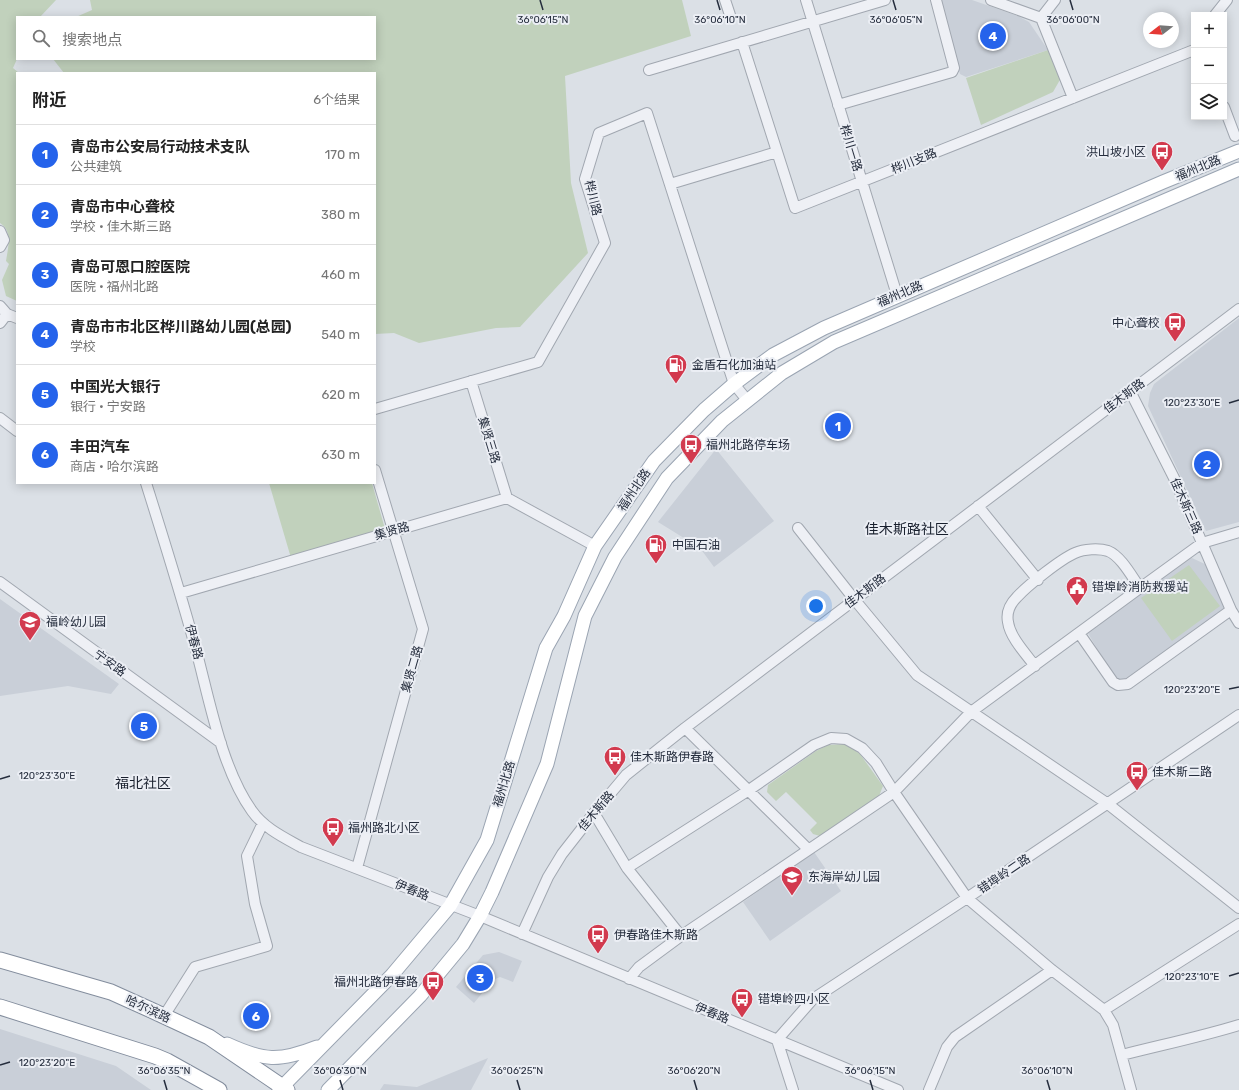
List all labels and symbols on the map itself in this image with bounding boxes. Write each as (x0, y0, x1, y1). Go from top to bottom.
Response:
north arrow (1143, 12, 1179, 48)
text: 36°06'15"N (517, 14, 569, 26)
text: 36°06'10"N (694, 14, 746, 26)
text: 36°06'05"N (869, 14, 923, 26)
text: 36°06'00"N (1046, 14, 1100, 26)
pin: 4 (980, 21, 1006, 51)
street label: 桦川一路 (837, 123, 865, 173)
bus stop icon: 洪山坡小区 (1149, 139, 1175, 172)
place label: 洪山坡小区 (1086, 145, 1146, 159)
street label: 桦川支路 (889, 146, 939, 176)
street label: 福州北路 (1173, 153, 1223, 183)
street label: 桦川路 (582, 179, 604, 217)
street label: 福州北路 (875, 278, 925, 310)
bus stop icon: 中心聋校 (1162, 310, 1188, 343)
place label: 中心聋校 (1112, 316, 1160, 330)
fuel station icon: 金盾石化加油站 (663, 352, 689, 385)
place label: 金盾石化加油站 (692, 358, 776, 372)
street label: 佳木斯路 (1101, 376, 1147, 416)
text: 120°23'30"E (1164, 397, 1220, 409)
pin: 1 (825, 411, 851, 441)
street label: 集贤三路 (475, 415, 503, 465)
bus stop icon: 福州北路停车场 (678, 432, 704, 465)
place label: 福州北路停车场 (706, 438, 790, 452)
pin: 2 (1194, 449, 1220, 479)
street label: 福州北路 (615, 466, 653, 514)
street label: 佳木斯三路 (1167, 476, 1205, 536)
street label: 集贤路 (373, 519, 411, 543)
district label: 佳木斯路社区 (865, 521, 949, 538)
fuel station icon: 中国石油 (643, 532, 669, 565)
place label: 中国石油 (672, 538, 720, 552)
street label: 佳木斯路 (842, 571, 888, 611)
public building icon: 错埠岭消防救援站 (1064, 574, 1090, 607)
place label: 错埠岭消防救援站 (1092, 580, 1188, 594)
your location (806, 596, 826, 616)
school or university icon: 福岭幼儿园 (17, 609, 43, 642)
place label: 福岭幼儿园 (46, 615, 106, 629)
street label: 伊春路 (183, 623, 205, 661)
street label: 集贤二路 (399, 644, 425, 694)
street label: 宁安路 (91, 647, 129, 679)
text: 120°23'20"E (1164, 684, 1220, 696)
pin: 5 (131, 711, 157, 741)
bus stop icon: 佳木斯路伊春路 (602, 744, 628, 777)
place label: 佳木斯路伊春路 (630, 750, 714, 764)
street label: 福州北路 (490, 759, 518, 809)
bus stop icon: 佳木斯二路 (1124, 759, 1150, 792)
place label: 佳木斯二路 (1152, 765, 1212, 779)
text: 120°23'30"E (19, 770, 75, 782)
district label: 福北社区 (115, 775, 171, 792)
street label: 佳木斯路 (575, 788, 617, 834)
bus stop icon: 福州路北小区 (320, 815, 346, 848)
place label: 福州路北小区 (348, 821, 420, 835)
street label: 错埠岭二路 (975, 851, 1033, 897)
school or university icon: 东海岸幼儿园 (779, 864, 805, 897)
place label: 东海岸幼儿园 (808, 870, 880, 884)
street label: 伊春路 (393, 877, 431, 903)
bus stop icon: 伊春路佳木斯路 (585, 922, 611, 955)
place label: 伊春路佳木斯路 (614, 928, 698, 942)
pin: 3 (467, 963, 493, 993)
bus stop icon: 福州北路伊春路 (420, 969, 446, 1002)
text: 120°23'10"E (1165, 971, 1219, 983)
place label: 福州北路伊春路 (334, 975, 418, 989)
bus stop icon: 错埠岭四小区 (729, 986, 755, 1019)
place label: 错埠岭四小区 (758, 992, 830, 1006)
street label: 哈尔滨路 (123, 993, 173, 1025)
street label: 伊春路 (693, 1000, 731, 1026)
pin: 6 (243, 1001, 269, 1031)
text: 120°23'20"E (19, 1057, 75, 1069)
text: 36°06'35"N (138, 1065, 190, 1077)
text: 36°06'30"N (313, 1065, 367, 1077)
text: 36°06'25"N (491, 1065, 543, 1077)
text: 36°06'20"N (667, 1065, 721, 1077)
text: 36°06'15"N (844, 1065, 896, 1077)
text: 36°06'10"N (1021, 1065, 1073, 1077)

